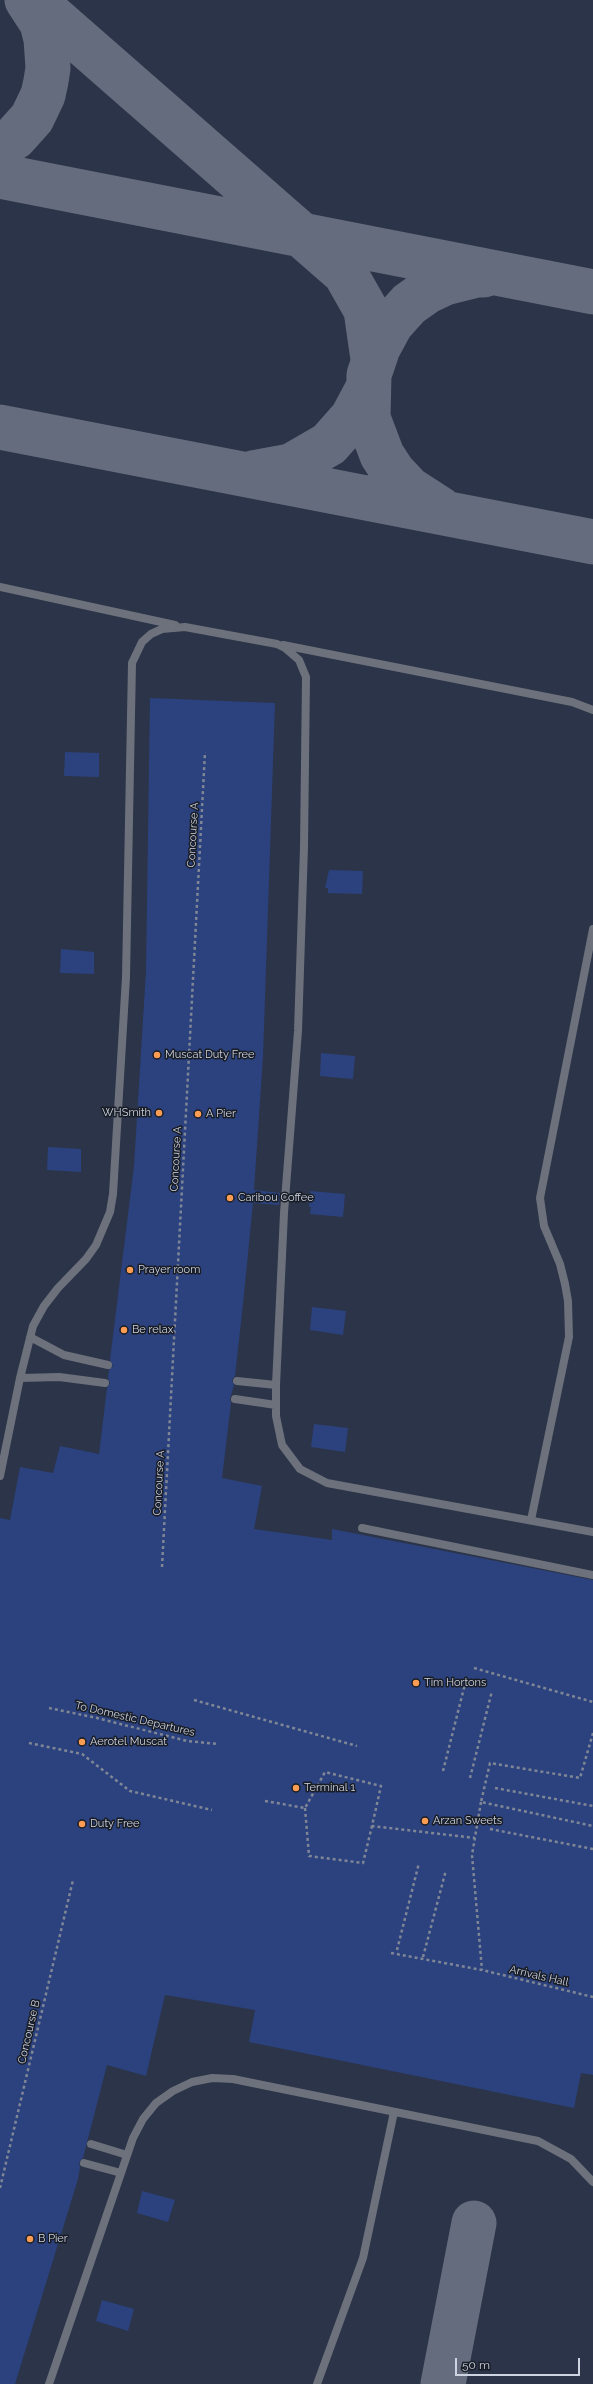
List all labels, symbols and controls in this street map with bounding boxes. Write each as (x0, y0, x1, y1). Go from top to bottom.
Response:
street label: Concourse A (185, 802, 201, 868)
place label: Muscat Duty Free (165, 1048, 254, 1062)
marker: Muscat Duty Free (152, 1050, 162, 1060)
place label: WHSmith (102, 1106, 151, 1120)
place label: A Pier (206, 1107, 236, 1121)
marker: WHSmith (154, 1108, 164, 1118)
marker: A Pier (193, 1109, 203, 1119)
street label: Concourse A (168, 1126, 184, 1192)
place label: Caribou Coffee (238, 1191, 314, 1205)
marker: Caribou Coffee (225, 1193, 235, 1203)
place label: Prayer room (138, 1263, 200, 1277)
marker: Prayer room (125, 1265, 135, 1275)
place label: Be relax (132, 1323, 173, 1337)
marker: Be relax (119, 1325, 129, 1335)
street label: Concourse A (151, 1450, 167, 1516)
place label: Tim Hortons (424, 1676, 486, 1690)
marker: Tim Hortons (411, 1678, 421, 1688)
street label: To Domestic Departures (74, 1699, 196, 1739)
place label: Aerotel Muscat (90, 1735, 167, 1749)
marker: Aerotel Muscat (77, 1737, 87, 1747)
place label: Terminal 1 (304, 1781, 355, 1795)
marker: Terminal 1 (291, 1783, 301, 1793)
place label: Arzan Sweets (433, 1814, 502, 1828)
marker: Arzan Sweets (420, 1816, 430, 1826)
place label: Duty Free (90, 1817, 140, 1831)
marker: Duty Free (77, 1819, 87, 1829)
street label: Arrivals Hall (508, 1963, 570, 1989)
street label: Concourse B (15, 1999, 43, 2065)
place label: B Pier (38, 2232, 68, 2246)
marker: B Pier (25, 2234, 35, 2244)
scale bar (457, 2350, 582, 2376)
text: 50 m (462, 2358, 490, 2372)

